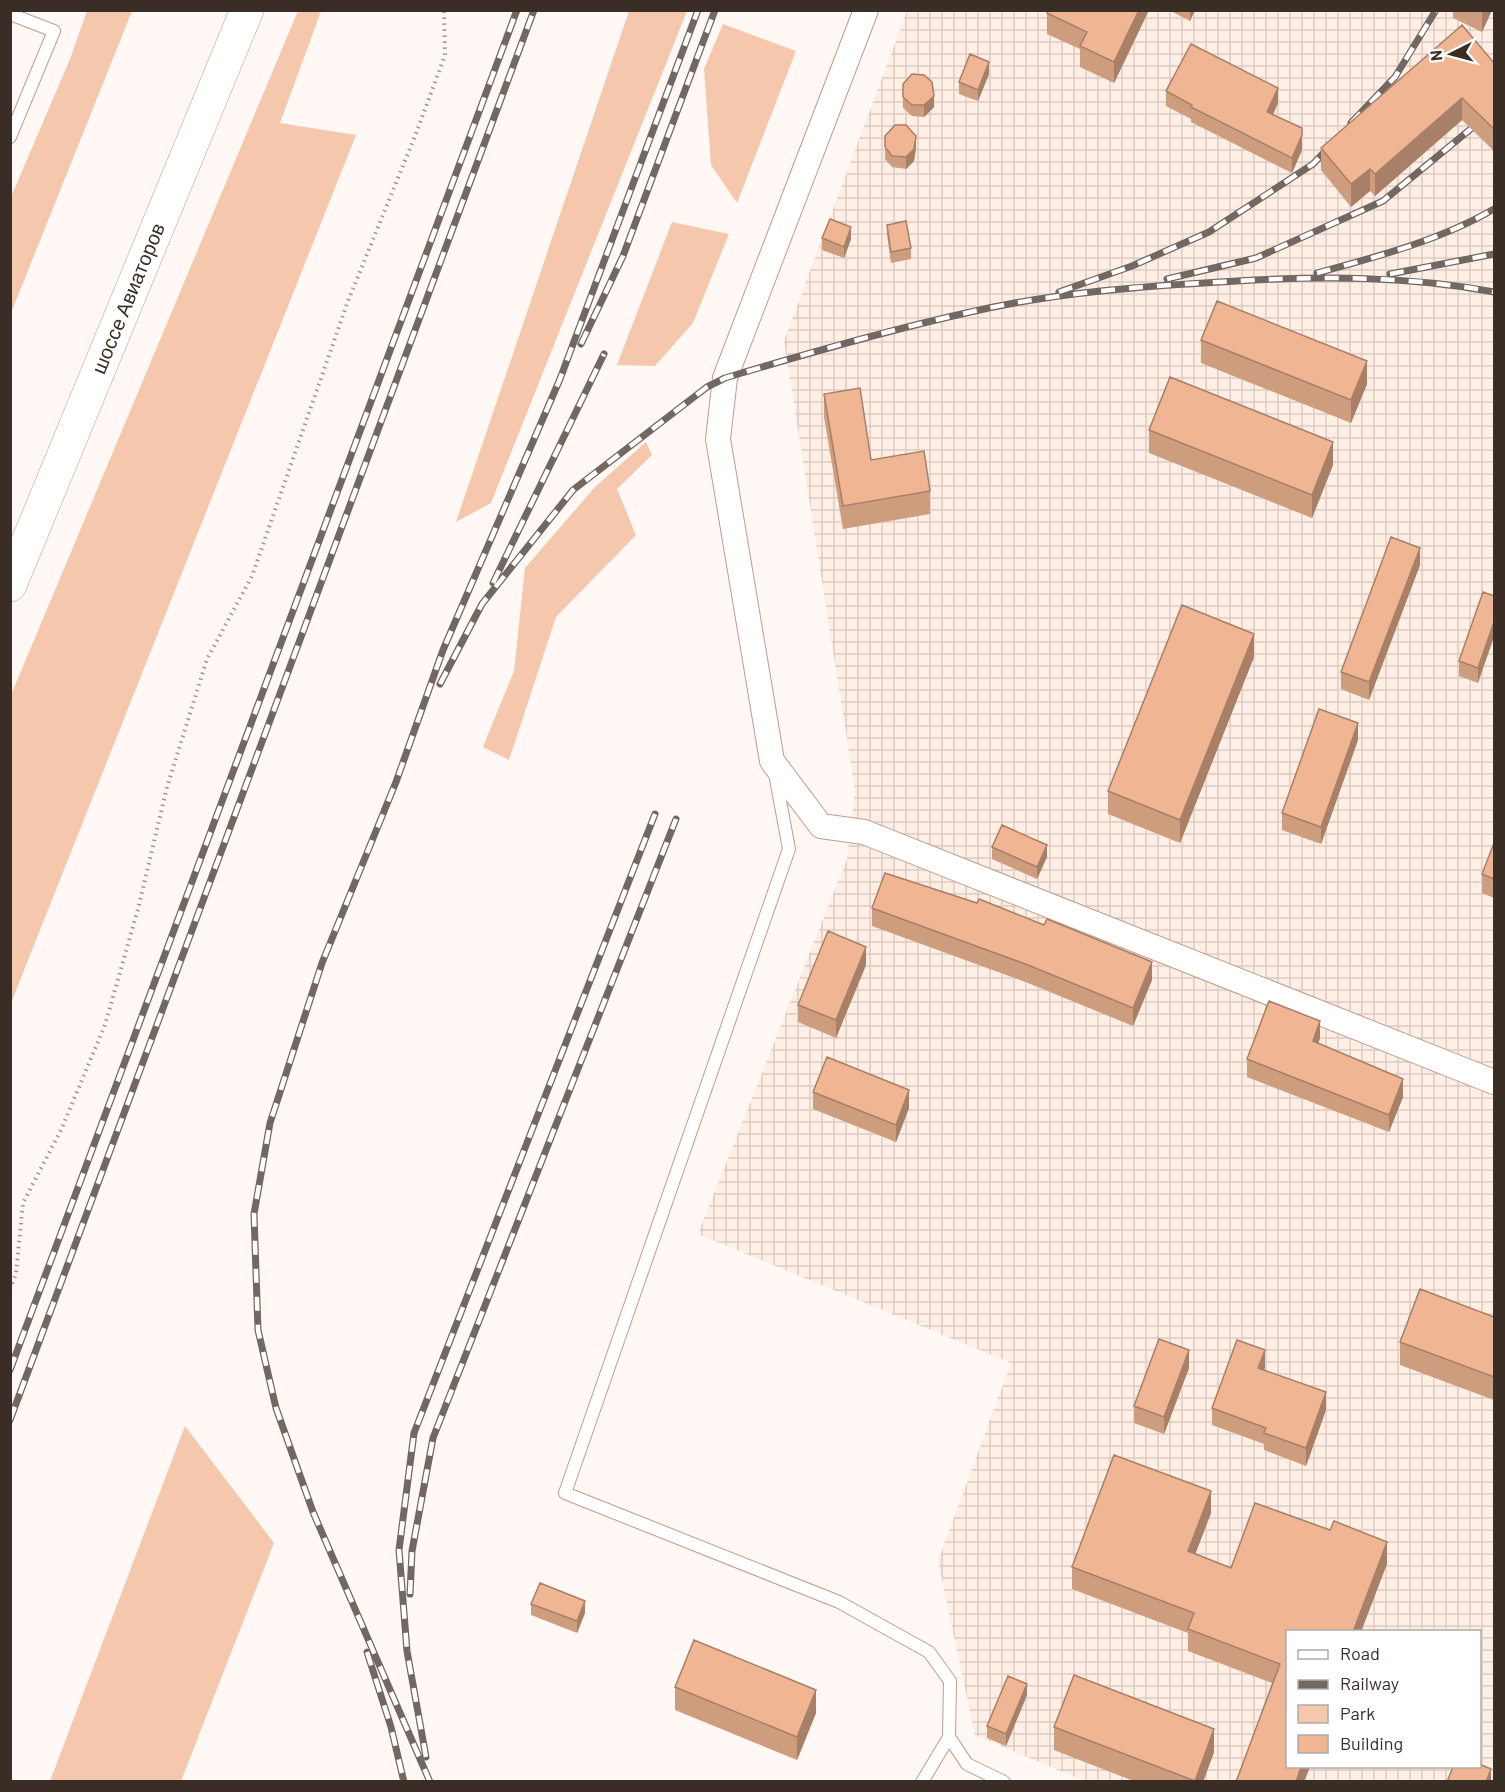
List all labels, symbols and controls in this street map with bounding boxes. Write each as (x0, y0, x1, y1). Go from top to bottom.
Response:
north arrow (1421, 24, 1481, 84)
text: N (1426, 49, 1446, 62)
street label: шоссе Авиаторов (85, 219, 169, 377)
legend (1286, 1630, 1481, 1768)
text: Road (1340, 1642, 1380, 1664)
text: Railway (1340, 1672, 1399, 1694)
text: Park (1340, 1702, 1375, 1724)
text: Building (1340, 1732, 1403, 1754)

